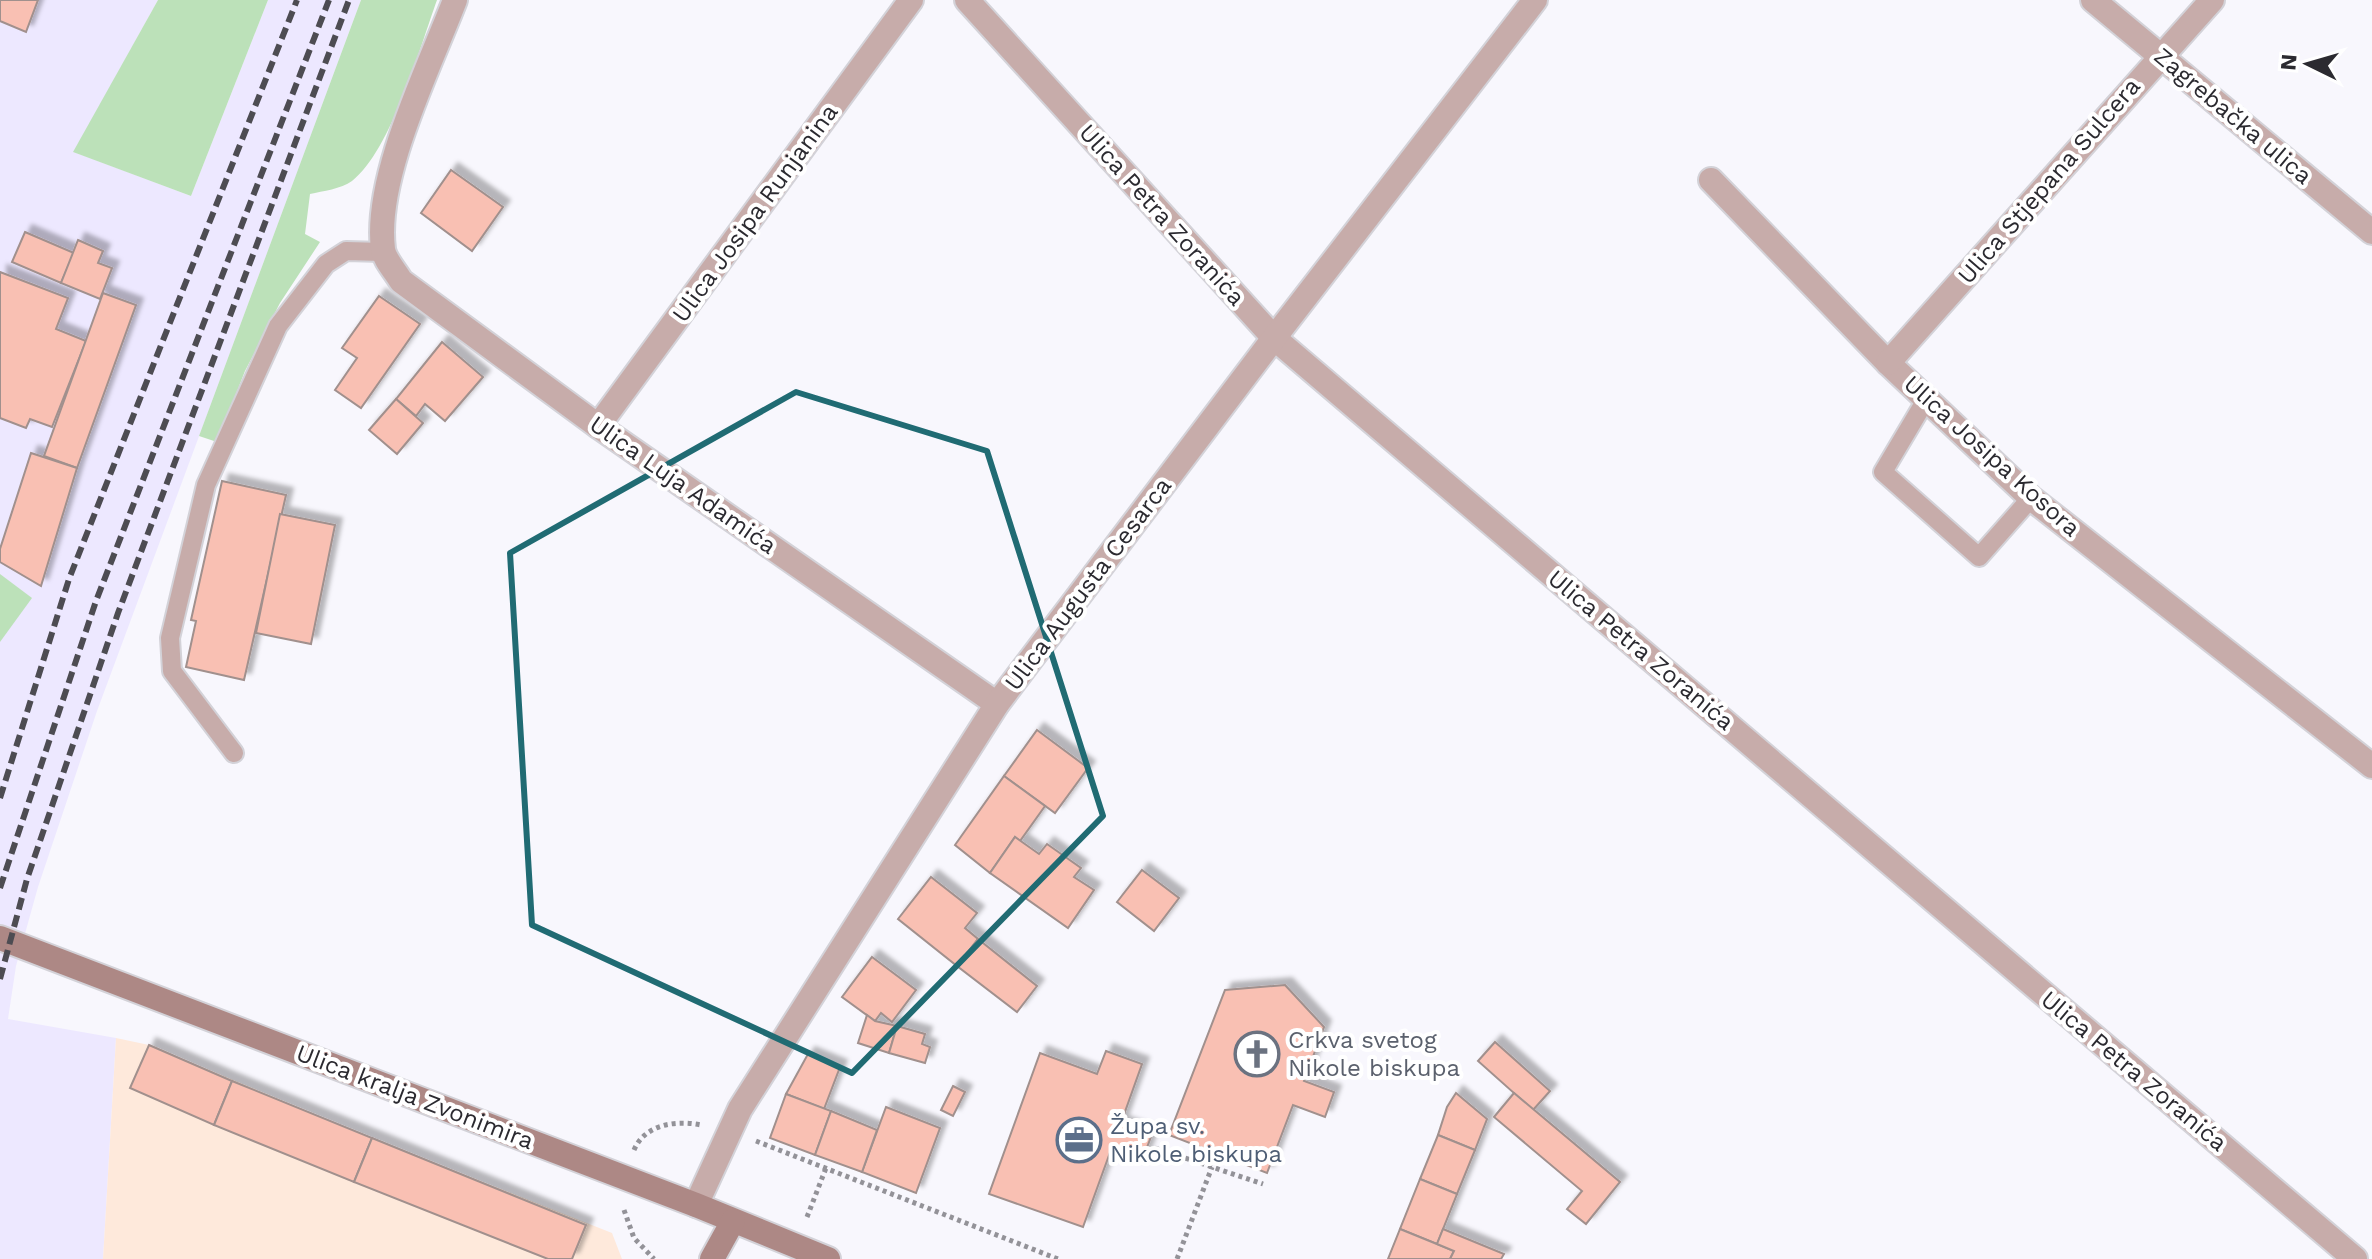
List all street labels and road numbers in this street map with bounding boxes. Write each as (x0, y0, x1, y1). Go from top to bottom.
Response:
street label: Zagrebačka ulica (2149, 42, 2317, 190)
street label: Ulica Stjepana Sulcera (1952, 72, 2146, 290)
street label: Ulica Josipa Runjanina (666, 98, 844, 328)
street label: Ulica Petra Zoranića (1073, 119, 1251, 311)
street label: Ulica Josipa Kosora (1898, 370, 2086, 542)
street label: Ulica Luja Adamića (584, 410, 782, 560)
street label: Ulica Augusta Cesarca (999, 472, 1177, 696)
street label: Ulica Petra Zoranića (1542, 564, 1740, 736)
street label: Ulica Petra Zoranića (2035, 985, 2233, 1157)
street label: Ulica kralja Zvonimira (292, 1039, 538, 1155)

